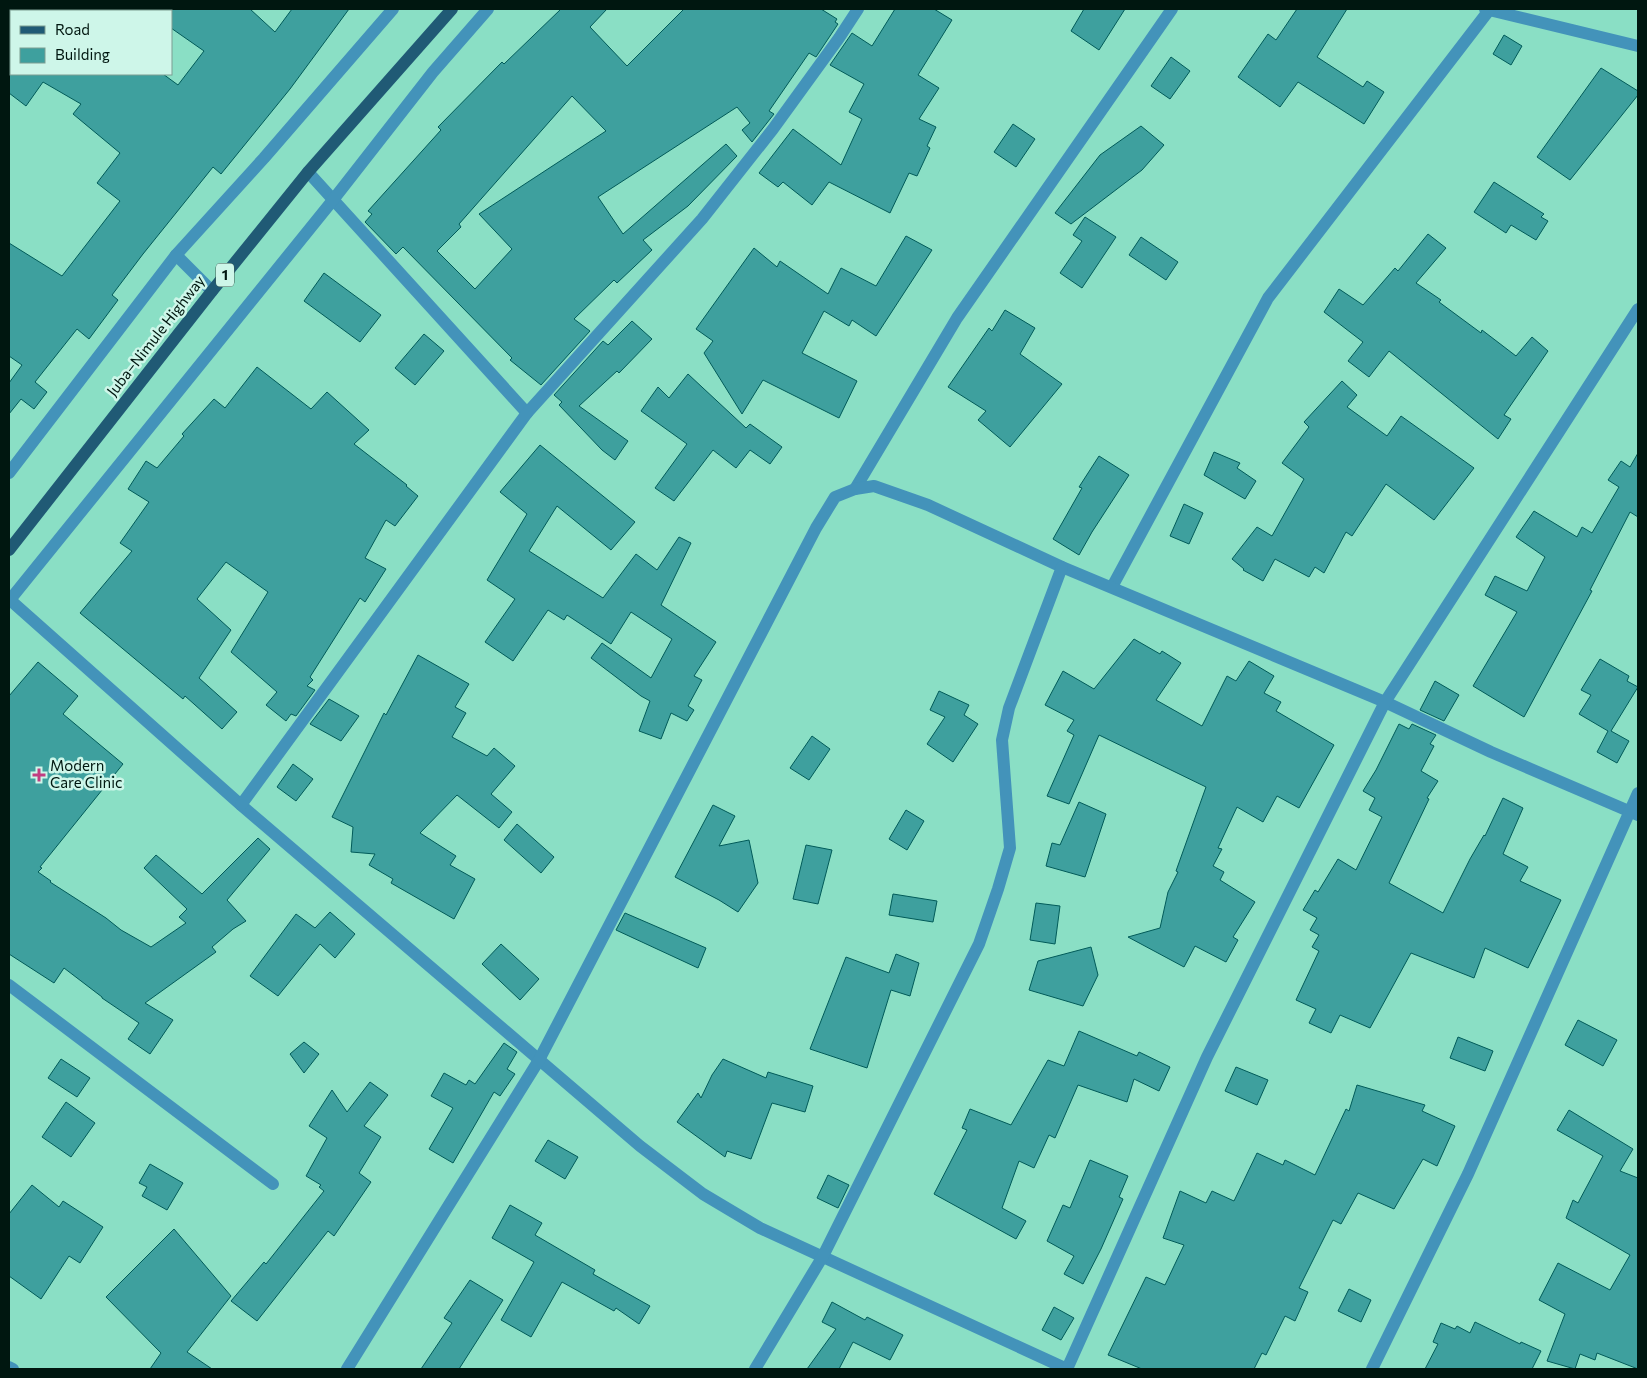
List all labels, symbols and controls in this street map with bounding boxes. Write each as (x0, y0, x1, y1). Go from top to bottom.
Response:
legend (10, 10, 172, 75)
text: Road (55, 20, 90, 38)
text: Building (55, 45, 110, 63)
road number: 1 (216, 264, 234, 286)
street label: Juba–Nimule Highway (102, 271, 208, 399)
place label: Modern Care Clinic (50, 756, 122, 791)
marker: Modern Care Clinic (32, 768, 46, 782)

